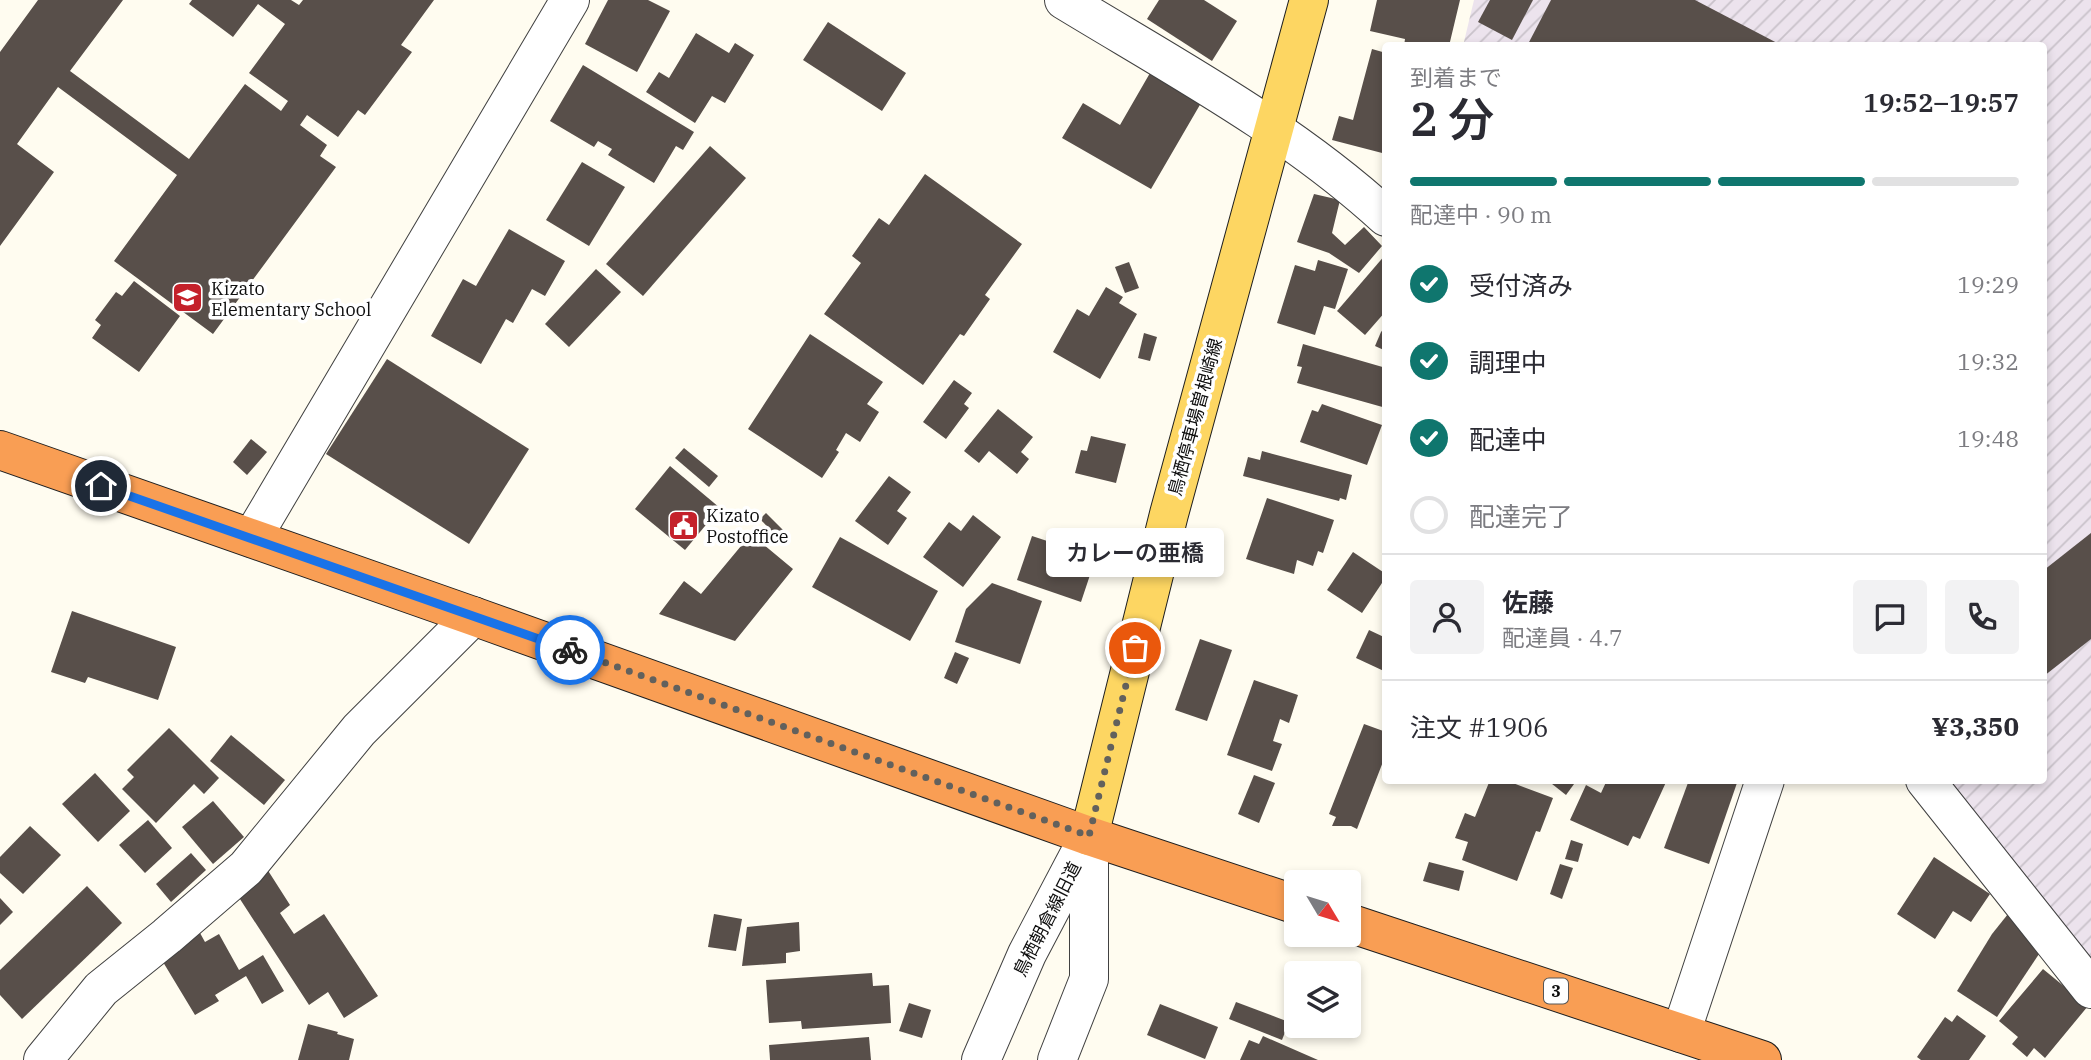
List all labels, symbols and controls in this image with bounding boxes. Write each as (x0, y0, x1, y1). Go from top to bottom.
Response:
text: 到着まで (1410, 62, 1502, 92)
text: 19:52–19:57 (1863, 85, 2019, 119)
text: 2 分 (1410, 89, 1494, 149)
text: 配達中 · 90 m (1410, 199, 1552, 229)
icon: check (1410, 265, 1448, 303)
text: 受付済み (1469, 268, 1573, 302)
text: 19:29 (1957, 269, 2019, 299)
place label: Kizato Elementary School (211, 277, 371, 321)
school or university icon: Kizato Elementary School (171, 281, 205, 315)
street label: 鳥栖停車場曽根崎線 (1163, 336, 1227, 498)
icon: check (1410, 342, 1448, 380)
text: 調理中 (1469, 345, 1547, 379)
text: 19:32 (1957, 346, 2019, 376)
icon: check (1410, 419, 1448, 457)
text: 配達中 (1469, 422, 1547, 456)
text: 19:48 (1957, 423, 2019, 453)
pin (71, 456, 131, 516)
icon: home (82, 467, 120, 505)
text: 配達完了 (1469, 499, 1573, 533)
place label: Kizato Postoffice (706, 504, 788, 548)
public building icon: Kizato Postoffice (666, 508, 700, 542)
callout: カレーの亜橋 (1046, 529, 1224, 578)
text: カレーの亜橋 (1066, 537, 1204, 567)
button: person (1410, 580, 1484, 654)
button: chat (1853, 580, 1927, 654)
button: phone (1945, 580, 2019, 654)
text: 佐藤 (1502, 585, 1554, 619)
courier (535, 615, 605, 685)
pin (1105, 618, 1165, 678)
text: 配達員 · 4.7 (1502, 622, 1623, 652)
icon: bag (1116, 629, 1154, 667)
icon: bike (551, 631, 589, 669)
text: ¥3,350 (1932, 709, 2019, 743)
text: 注文 #1906 (1410, 710, 1549, 744)
street label: 鳥栖朝倉線旧道 (1008, 858, 1086, 980)
north arrow (1284, 870, 1362, 947)
map controls (1284, 870, 1361, 1038)
button: layers (1284, 961, 1361, 1038)
road number: 3 (1544, 979, 1568, 1004)

